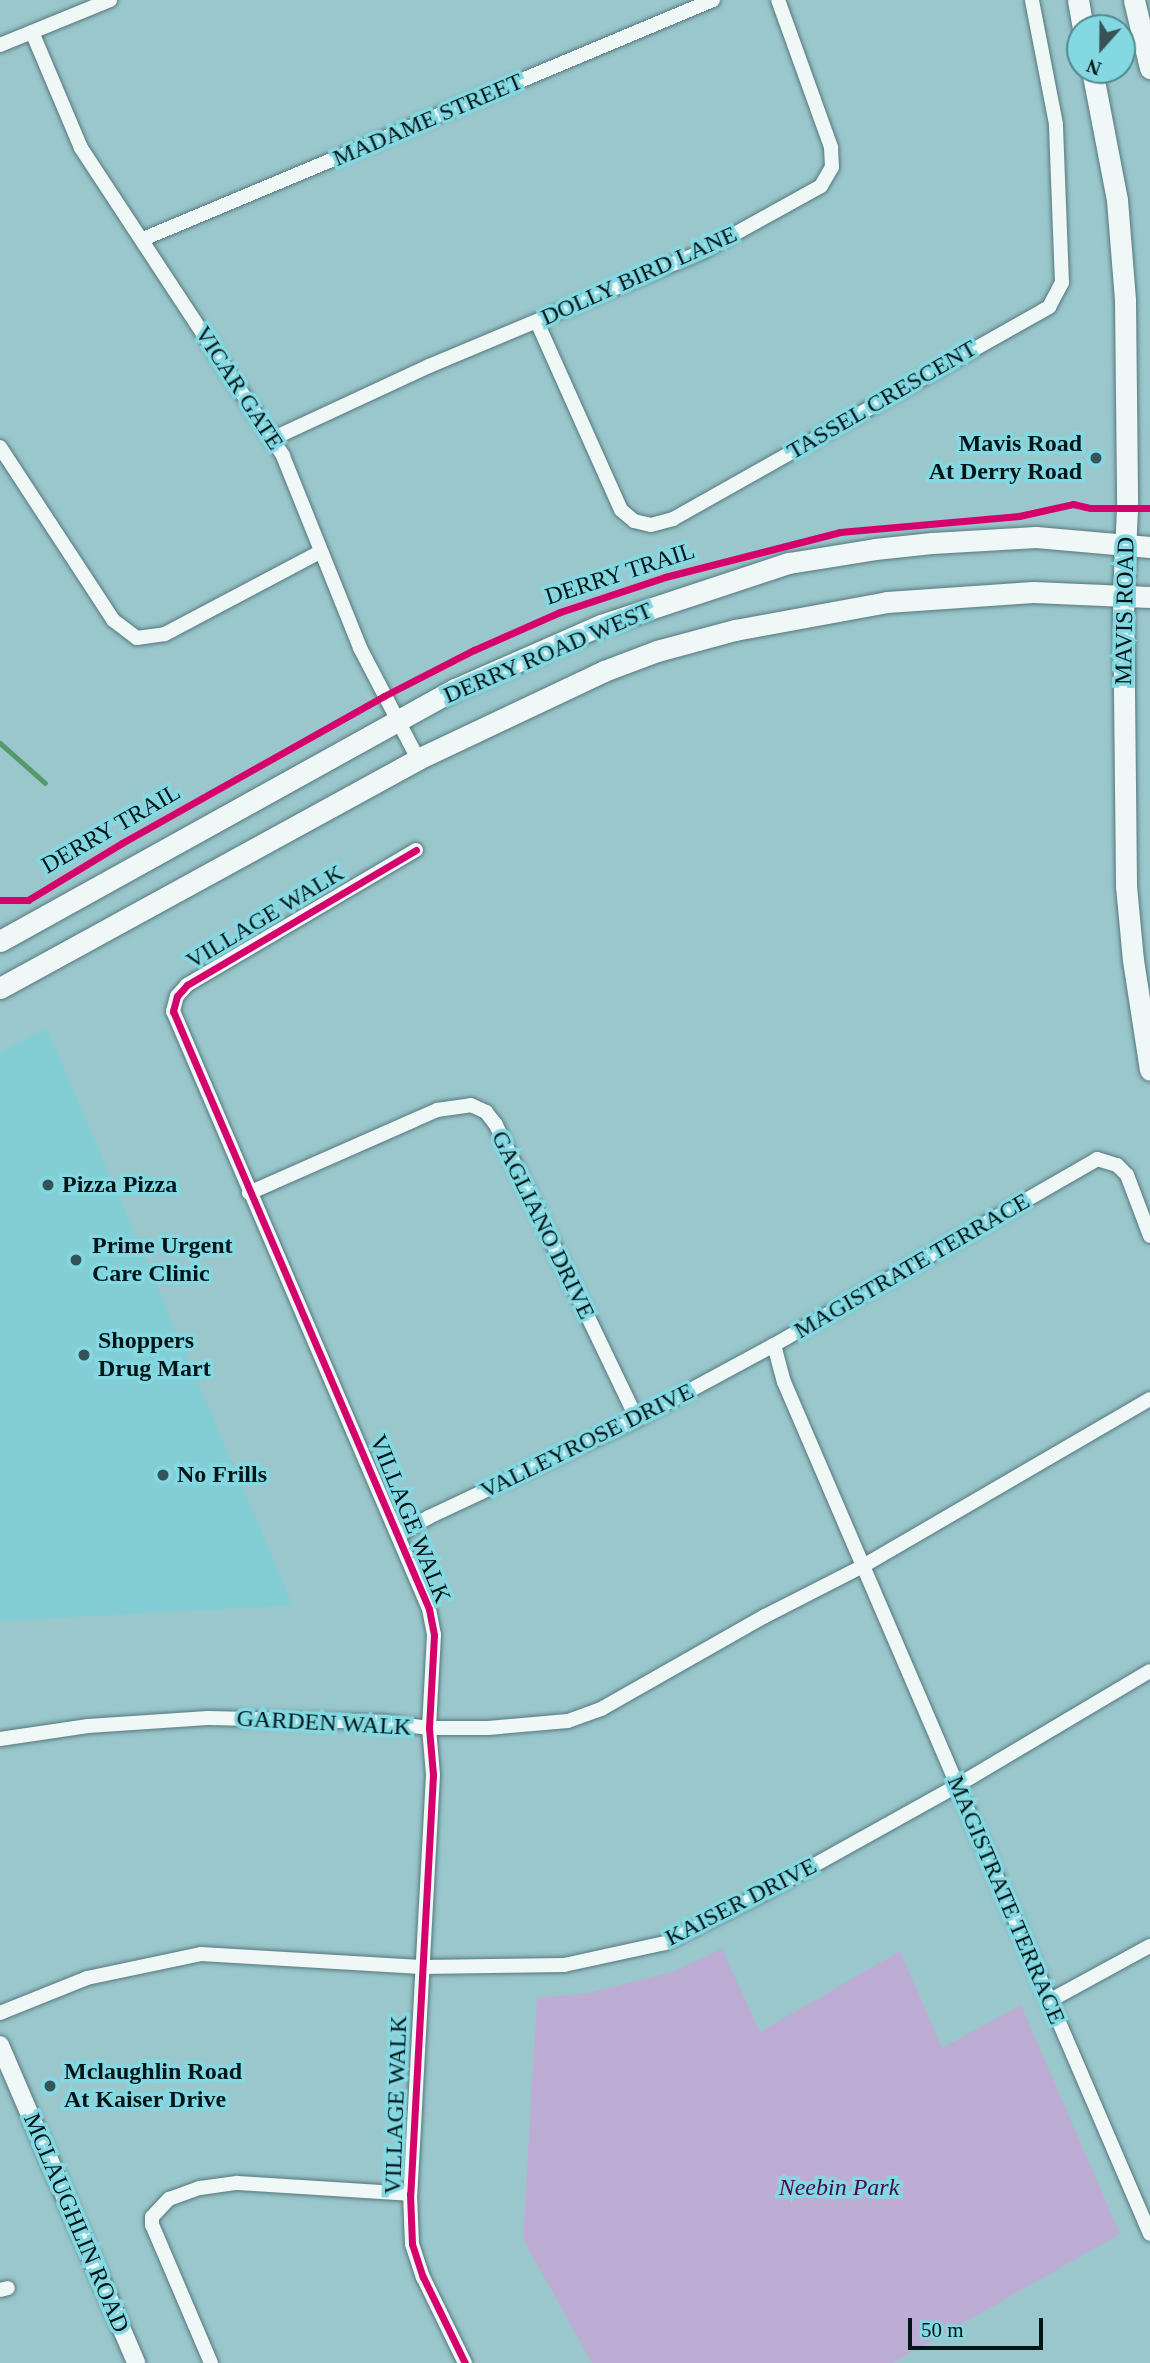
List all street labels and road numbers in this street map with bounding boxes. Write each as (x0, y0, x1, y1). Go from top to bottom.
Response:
street label: MADAME STREET (329, 67, 527, 173)
street label: DOLLY BIRD LANE (536, 220, 742, 332)
street label: VICAR GATE (188, 321, 290, 455)
street label: TASSEL CRESCENT (782, 334, 982, 466)
street label: DERRY TRAIL (541, 536, 699, 612)
street label: MAVIS ROAD (1109, 537, 1141, 685)
street label: DERRY ROAD WEST (439, 596, 657, 710)
street label: DERRY TRAIL (36, 777, 186, 881)
street label: VILLAGE WALK (181, 858, 349, 976)
street label: GAGLIANO DRIVE (485, 1126, 601, 1324)
street label: MAGISTRATE TERRACE (789, 1187, 1035, 1345)
street label: VALLEYROSE DRIVE (476, 1377, 698, 1505)
street label: VILLAGE WALK (363, 1430, 457, 1608)
street label: GARDEN WALK (236, 1704, 412, 1742)
street label: MAGISTRATE TERRACE (941, 1771, 1071, 2029)
street label: KAISER DRIVE (661, 1851, 821, 1953)
street label: VILLAGE WALK (378, 2015, 414, 2195)
street label: MCLAUGHLIN ROAD (17, 2109, 135, 2337)

